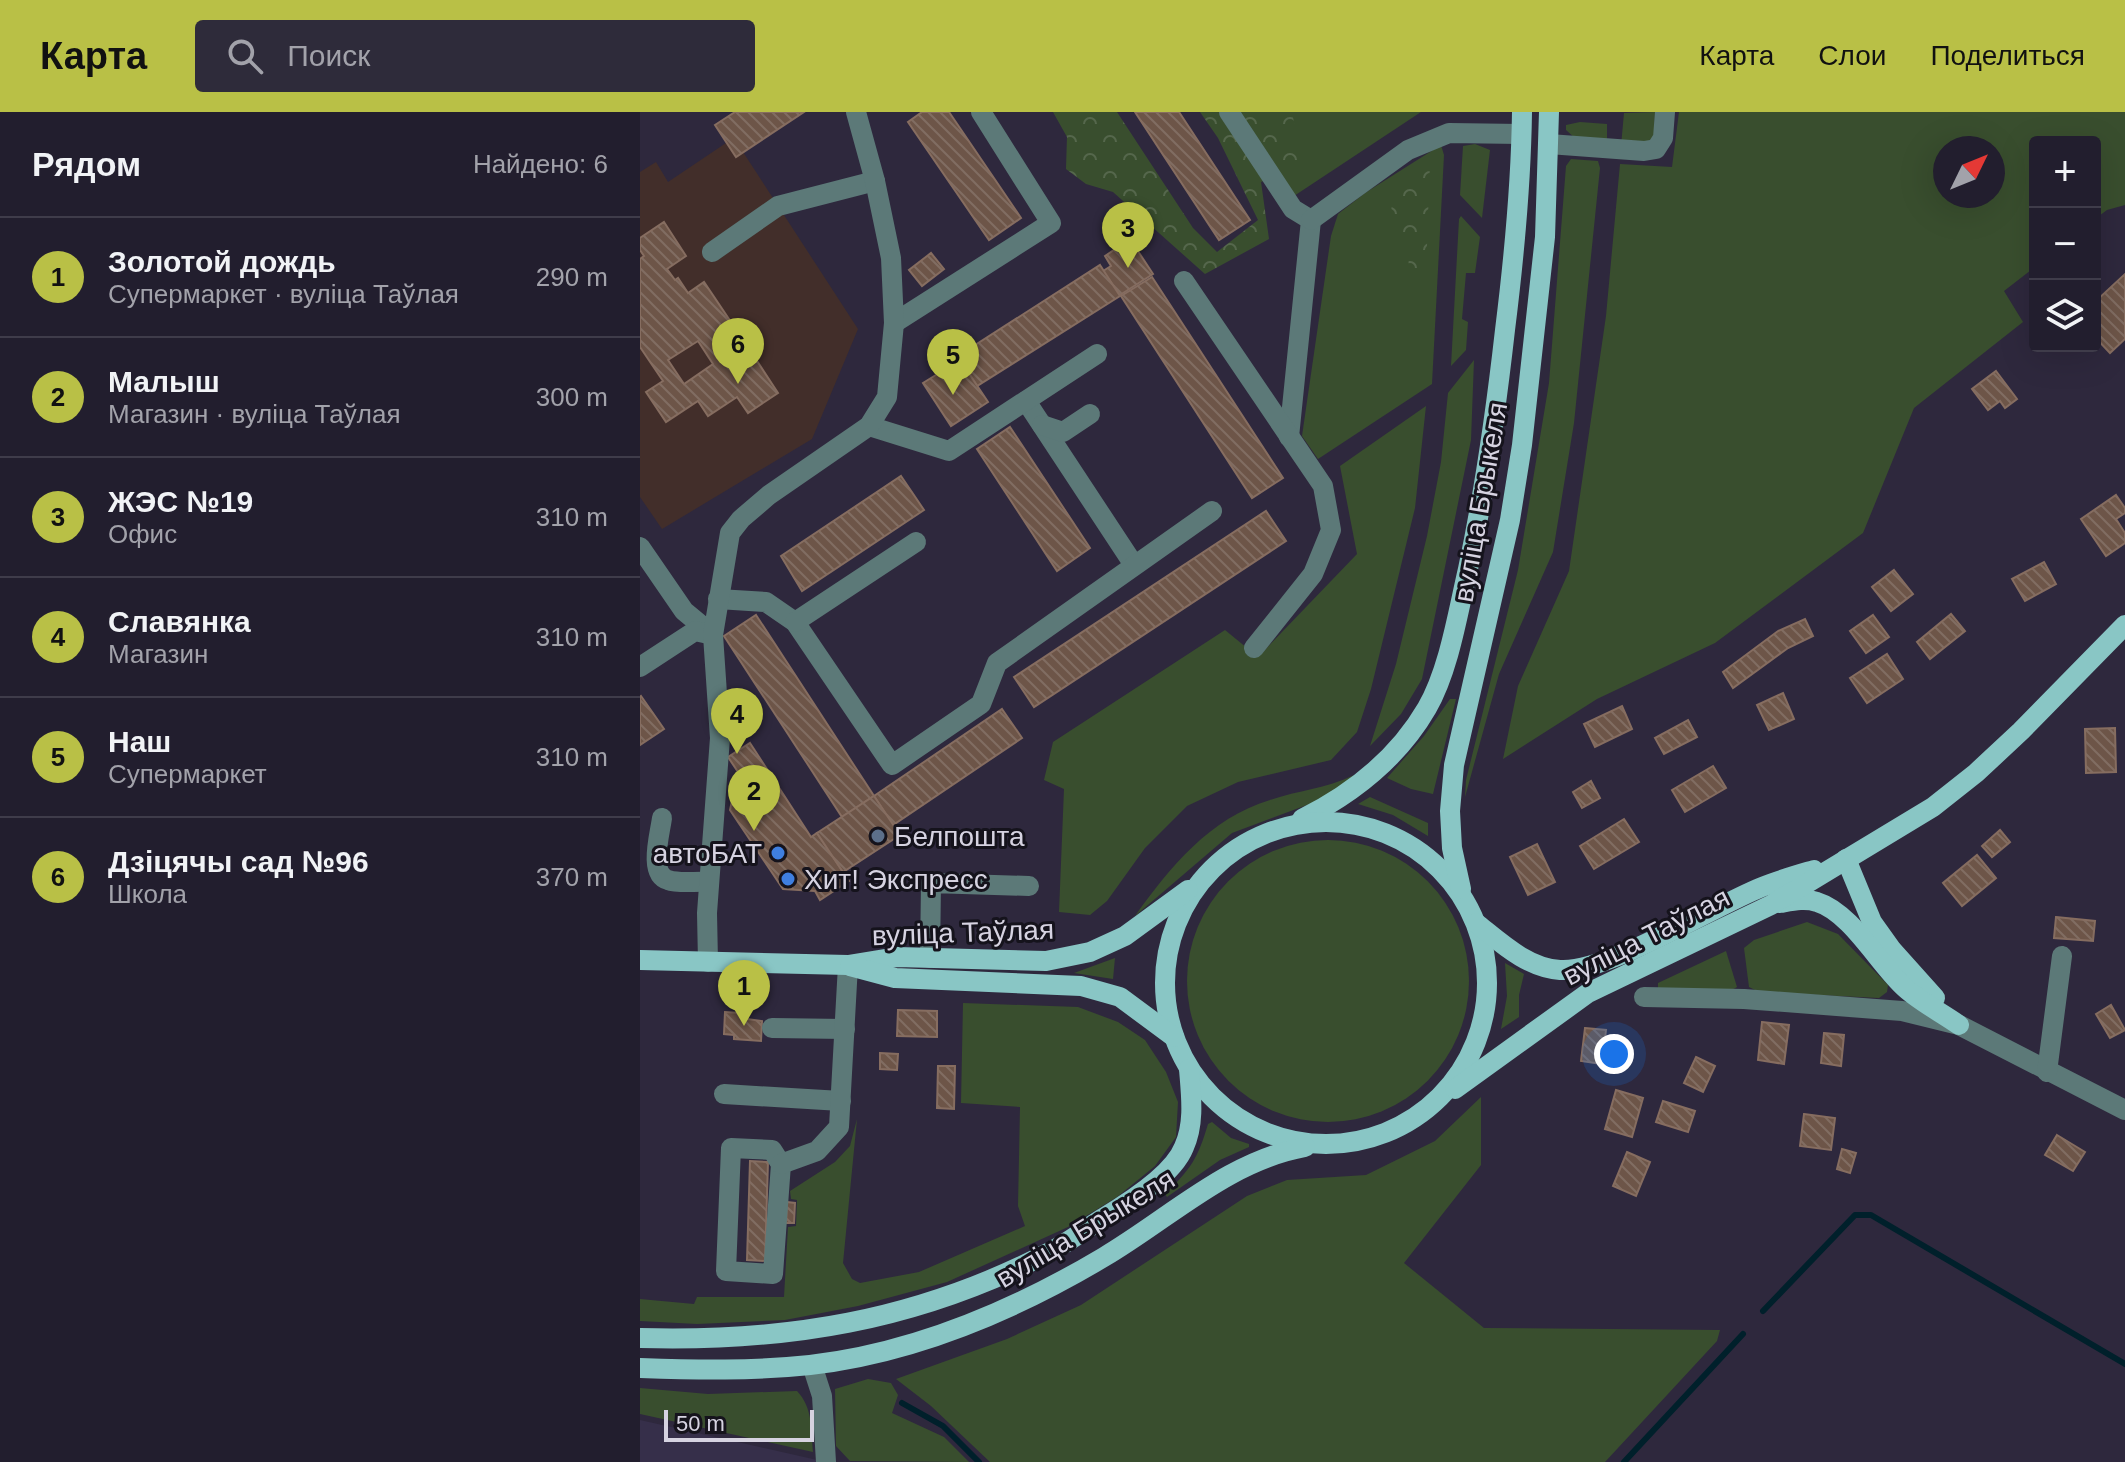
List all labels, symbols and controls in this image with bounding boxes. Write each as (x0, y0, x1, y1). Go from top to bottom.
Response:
search box (195, 20, 755, 92)
icon: search (223, 34, 267, 78)
text: Карта (40, 35, 147, 77)
text: Поиск (287, 39, 370, 72)
text: Карта (1699, 40, 1774, 71)
text: Слои (1818, 40, 1886, 71)
text: Поделиться (1930, 40, 2085, 71)
north arrow (1933, 136, 2005, 208)
map controls (2029, 136, 2101, 352)
button: + (2029, 136, 2101, 208)
text: Рядом (32, 145, 141, 183)
text: Найдено: 6 (473, 149, 608, 179)
pin: 3 (1102, 202, 1154, 268)
button: − (2029, 208, 2101, 280)
text: Золотой дождь (108, 245, 336, 278)
text: 1 (51, 262, 65, 292)
text: 290 m (536, 262, 608, 292)
text: Супермаркет · вуліца Таўлая (108, 279, 459, 309)
button: layers (2029, 280, 2101, 352)
pin: 6 (712, 318, 764, 384)
pin: 5 (927, 329, 979, 395)
text: Малыш (108, 365, 220, 398)
text: 2 (51, 382, 65, 412)
text: 300 m (536, 382, 608, 412)
text: Магазин · вуліца Таўлая (108, 399, 400, 429)
street label: вуліца Брыкеля (1448, 400, 1513, 604)
text: ЖЭС №19 (108, 485, 253, 518)
text: 3 (51, 502, 65, 532)
text: 310 m (536, 502, 608, 532)
text: Офис (108, 519, 177, 549)
text: Славянка (108, 605, 251, 638)
text: 4 (51, 622, 65, 652)
text: 310 m (536, 622, 608, 652)
text: Магазин (108, 639, 208, 669)
pin: 4 (711, 688, 763, 754)
text: Наш (108, 725, 171, 758)
text: 5 (51, 742, 65, 772)
text: 310 m (536, 742, 608, 772)
text: Супермаркет (108, 759, 267, 789)
pin: 2 (728, 765, 780, 831)
place label: Белпошта (894, 821, 1025, 852)
marker: Белпошта (869, 827, 887, 845)
place label: автоБАТ (653, 838, 762, 869)
marker: автоБАТ (769, 844, 787, 862)
text: Дзіцячы сад №96 (108, 845, 369, 878)
text: 6 (51, 862, 65, 892)
text: 370 m (536, 862, 608, 892)
place label: Хит! Экспресс (804, 864, 988, 895)
marker: Хит! Экспресс (779, 870, 797, 888)
text: Школа (108, 879, 187, 909)
street label: вуліца Таўлая (1558, 881, 1734, 992)
street label: вуліца Таўлая (871, 914, 1055, 951)
pin: 1 (718, 960, 770, 1026)
your location (1594, 1034, 1634, 1074)
street label: вуліца Брыкеля (991, 1163, 1180, 1294)
scale bar (664, 1406, 814, 1442)
text: 50 m (676, 1411, 725, 1436)

